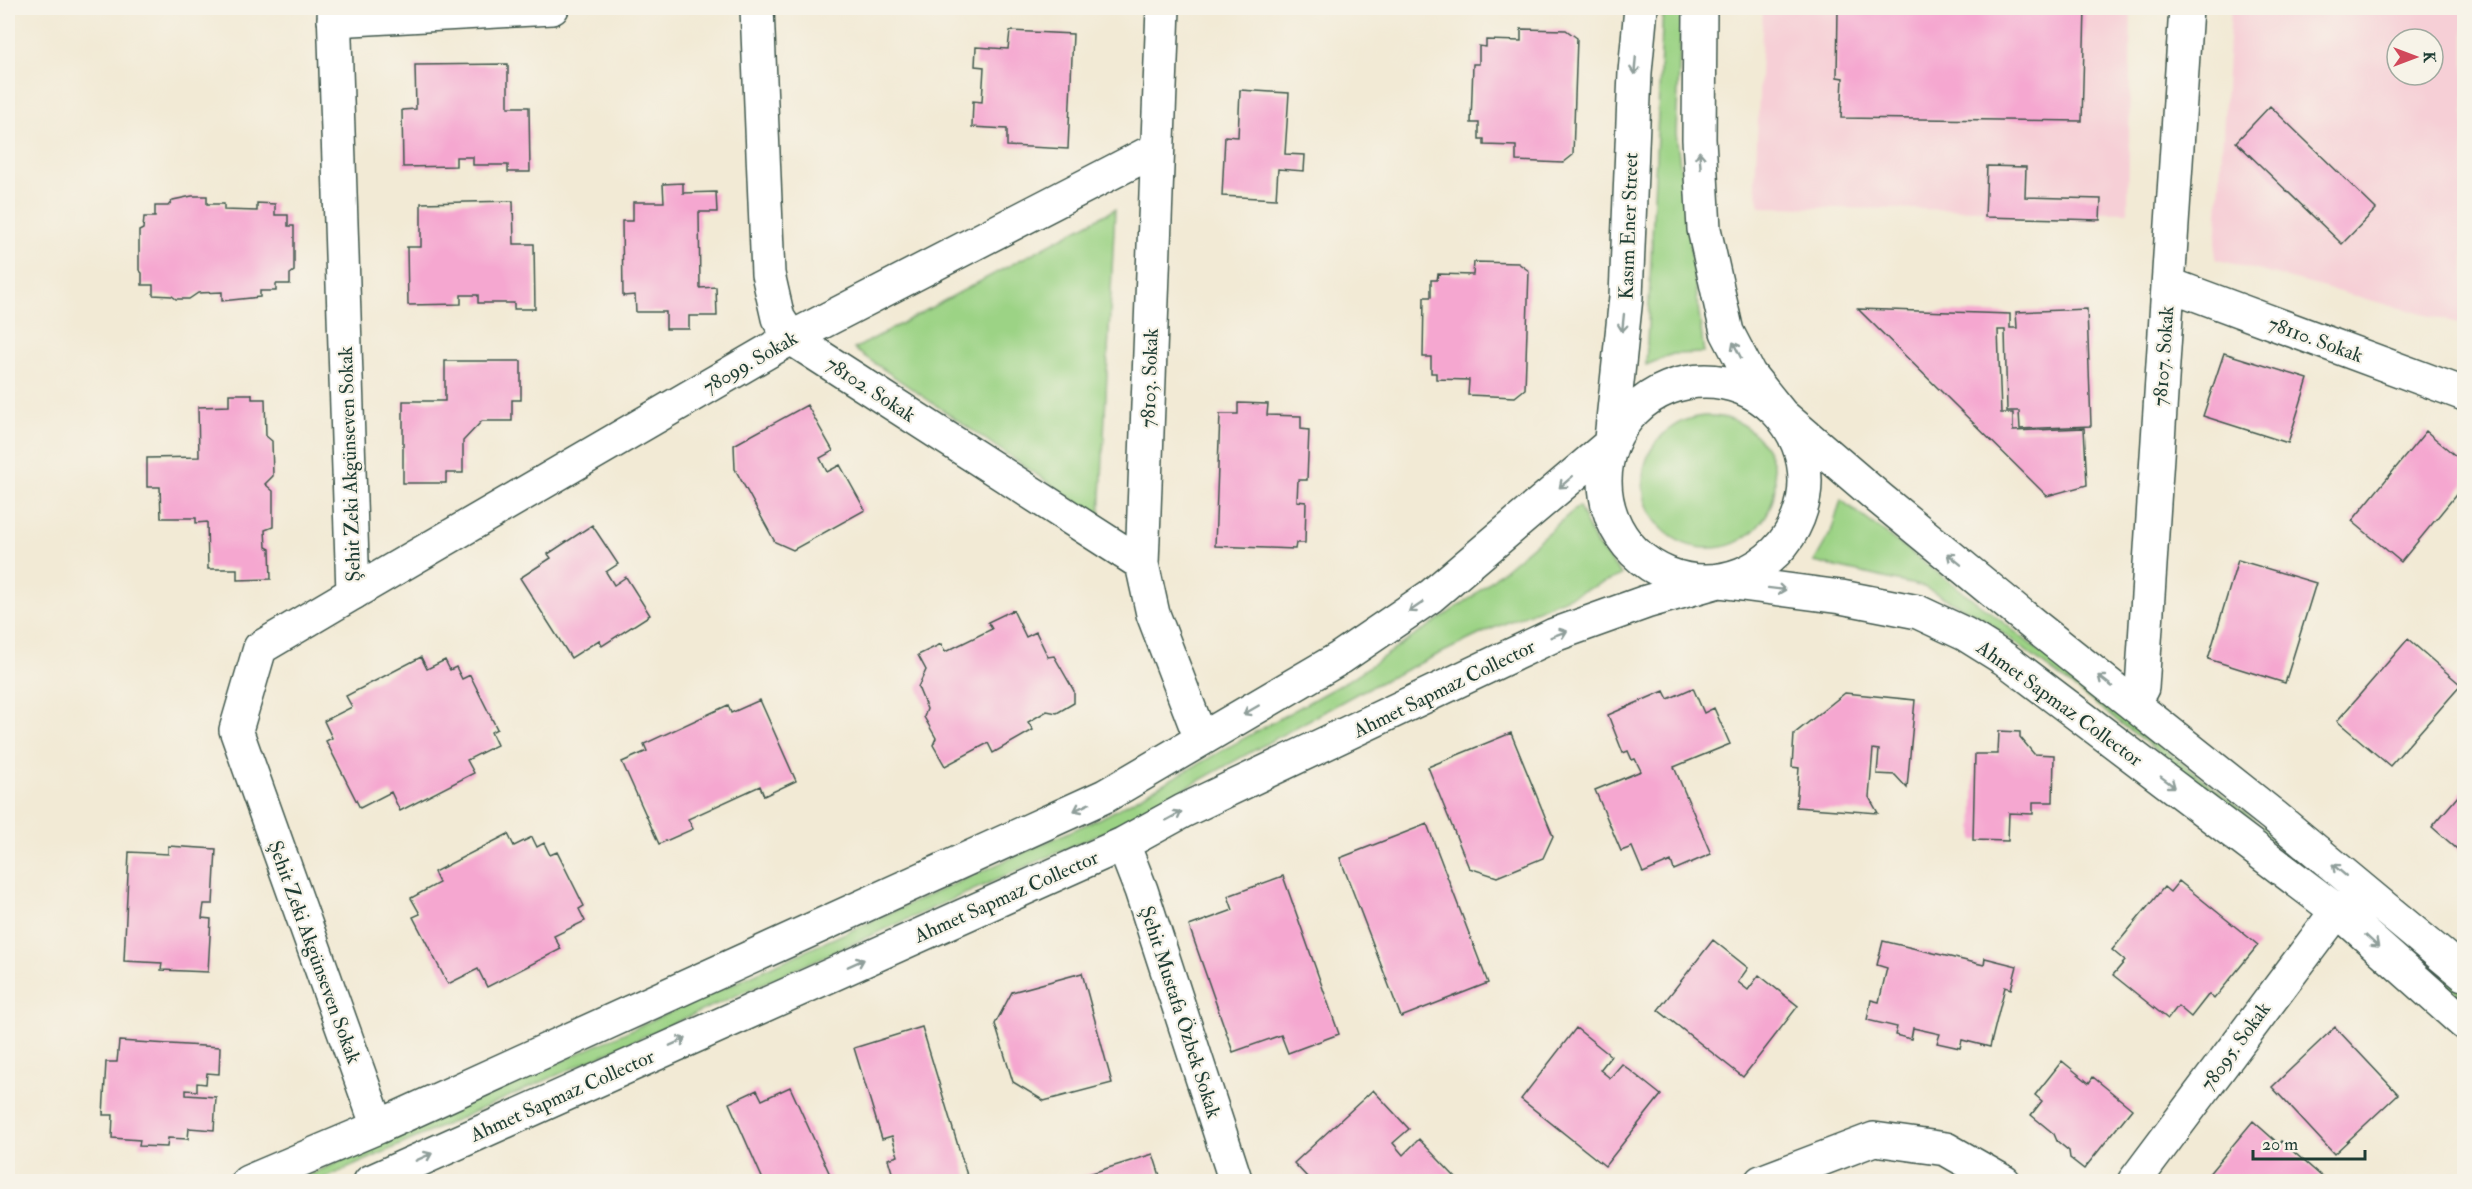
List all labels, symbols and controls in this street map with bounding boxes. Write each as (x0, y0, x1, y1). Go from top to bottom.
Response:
north arrow (2385, 27, 2445, 87)
text: K (2419, 51, 2439, 63)
one-way arrow (1629, 55, 1640, 75)
one-way arrow (1694, 151, 1705, 171)
street label: Kasım Ener Street (1613, 152, 1644, 300)
street label: 78107. Sokak (2148, 305, 2180, 407)
street label: 78110. Sokak (2265, 311, 2367, 368)
one-way arrow (1617, 313, 1628, 333)
street label: 78099. Sokak (698, 325, 802, 400)
street label: 78103. Sokak (1135, 327, 1164, 428)
one-way arrow (1731, 342, 1743, 359)
street label: Şehit Zeki Akgünseven Sokak (333, 345, 366, 582)
street label: 78102. Sokak (821, 351, 921, 428)
one-way arrow (1559, 475, 1574, 489)
one-way arrow (1946, 552, 1962, 565)
one-way arrow (1766, 583, 1786, 594)
one-way arrow (1408, 601, 1425, 613)
one-way arrow (1549, 628, 1568, 639)
street label: Ahmet Sapmaz Collector (1348, 633, 1540, 745)
street label: Ahmet Sapmaz Collector (1970, 634, 2148, 773)
one-way arrow (2098, 675, 2114, 688)
one-way arrow (1243, 704, 1260, 716)
one-way arrow (2160, 776, 2176, 789)
one-way arrow (1073, 801, 1091, 813)
one-way arrow (1165, 810, 1182, 822)
street label: Şehit Zeki Akgünseven Sokak (263, 837, 367, 1068)
street label: Ahmet Sapmaz Collector (909, 844, 1103, 950)
one-way arrow (2331, 863, 2347, 876)
street label: Şehit Mustafa Özbek Sokak (1134, 903, 1227, 1122)
one-way arrow (2364, 934, 2379, 948)
one-way arrow (846, 956, 864, 968)
street label: 78095. Sokak (2195, 997, 2276, 1096)
one-way arrow (668, 1036, 686, 1047)
street label: Ahmet Sapmaz Collector (465, 1043, 659, 1149)
scale bar (2253, 1123, 2366, 1161)
text: 20 m (2262, 1133, 2298, 1156)
one-way arrow (414, 1151, 432, 1163)

